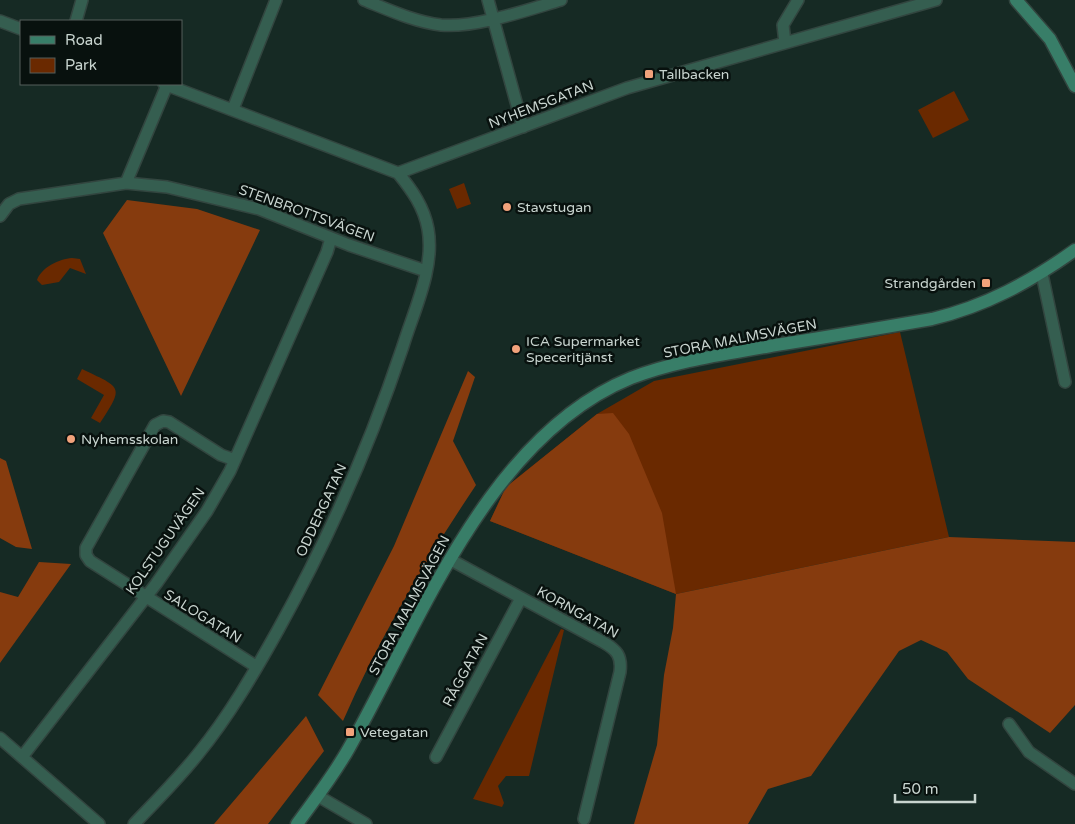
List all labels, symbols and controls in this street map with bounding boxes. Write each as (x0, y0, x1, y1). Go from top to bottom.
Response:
legend (20, 20, 182, 85)
text: Road (65, 31, 103, 49)
text: Park (65, 56, 97, 74)
place label: Tallbacken (659, 66, 729, 83)
marker: Tallbacken (643, 68, 655, 80)
street label: NYHEMSGATAN (486, 77, 596, 132)
street label: STENBROTTSVÄGEN (237, 181, 377, 246)
place label: Stavstugan (517, 199, 592, 216)
marker: Stavstugan (501, 201, 513, 213)
place label: Strandgården (885, 275, 976, 292)
marker: Strandgården (980, 277, 992, 289)
street label: STORA MALMSVÄGEN (662, 315, 818, 362)
place label: ICA Supermarket Speceritjänst (526, 333, 640, 366)
marker: ICA Supermarket Speceritjänst (510, 343, 522, 355)
place label: Nyhemsskolan (81, 431, 178, 448)
marker: Nyhemsskolan (65, 433, 77, 445)
street label: ODDERGATAN (292, 461, 350, 559)
street label: KOLSTUGUVÄGEN (122, 484, 209, 598)
street label: STORA MALMSVÄGEN (365, 532, 454, 678)
street label: KORNGATAN (534, 583, 622, 642)
street label: SALOGATAN (161, 586, 245, 647)
street label: RÅGGATAN (439, 631, 492, 710)
place label: Vetegatan (360, 724, 428, 741)
marker: Vetegatan (344, 726, 356, 738)
scale bar (895, 772, 975, 804)
text: 50 m (902, 780, 939, 798)

